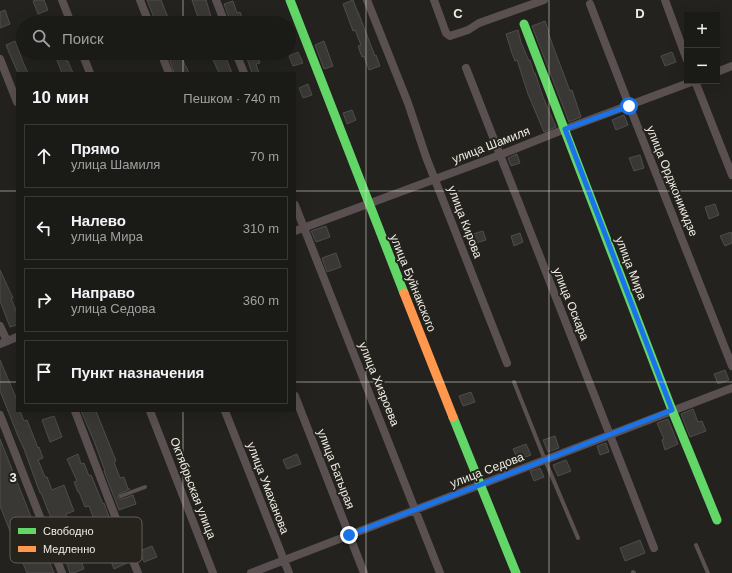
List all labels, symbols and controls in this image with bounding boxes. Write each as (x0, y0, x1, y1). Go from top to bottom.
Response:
text: C (453, 6, 463, 21)
text: D (635, 6, 645, 21)
map controls (684, 12, 720, 84)
button: + (684, 12, 720, 48)
search box (16, 16, 296, 60)
icon: search (30, 27, 52, 49)
text: Поиск (62, 30, 104, 47)
button: − (684, 48, 720, 84)
text: 10 мин (32, 88, 89, 107)
text: Пешком · 740 m (183, 91, 280, 106)
route start (620, 97, 638, 115)
street label: улица Шамиля (450, 124, 532, 166)
street label: улица Орджоникидзе (643, 124, 701, 239)
text: Прямо (71, 140, 120, 157)
icon: ahead (33, 145, 55, 167)
text: 70 m (250, 149, 279, 164)
text: улица Шамиля (71, 157, 160, 172)
street label: улица Кирова (445, 184, 485, 260)
text: Налево (71, 212, 126, 229)
icon: left (33, 217, 55, 239)
text: 310 m (243, 221, 279, 236)
text: улица Мира (71, 229, 143, 244)
street label: улица Буйнакского (387, 232, 439, 334)
street label: улица Мира (613, 235, 650, 302)
street label: улица Оскара (550, 266, 592, 343)
text: Направо (71, 284, 135, 301)
icon: right (33, 289, 55, 311)
text: 360 m (243, 293, 279, 308)
text: улица Седова (71, 301, 156, 316)
street label: улица Хизроева (356, 340, 402, 428)
icon: arrive (33, 361, 55, 383)
text: Пункт назначения (71, 364, 204, 381)
street label: улица Батырая (314, 427, 358, 511)
street label: Октябрьская улица (167, 435, 219, 541)
street label: улица Умаханова (244, 440, 292, 536)
street label: улица Седова (448, 449, 526, 491)
text: 3 (9, 470, 17, 485)
legend (10, 517, 142, 563)
text: Свободно (43, 525, 94, 537)
route end (340, 526, 358, 544)
text: Медленно (43, 543, 95, 555)

